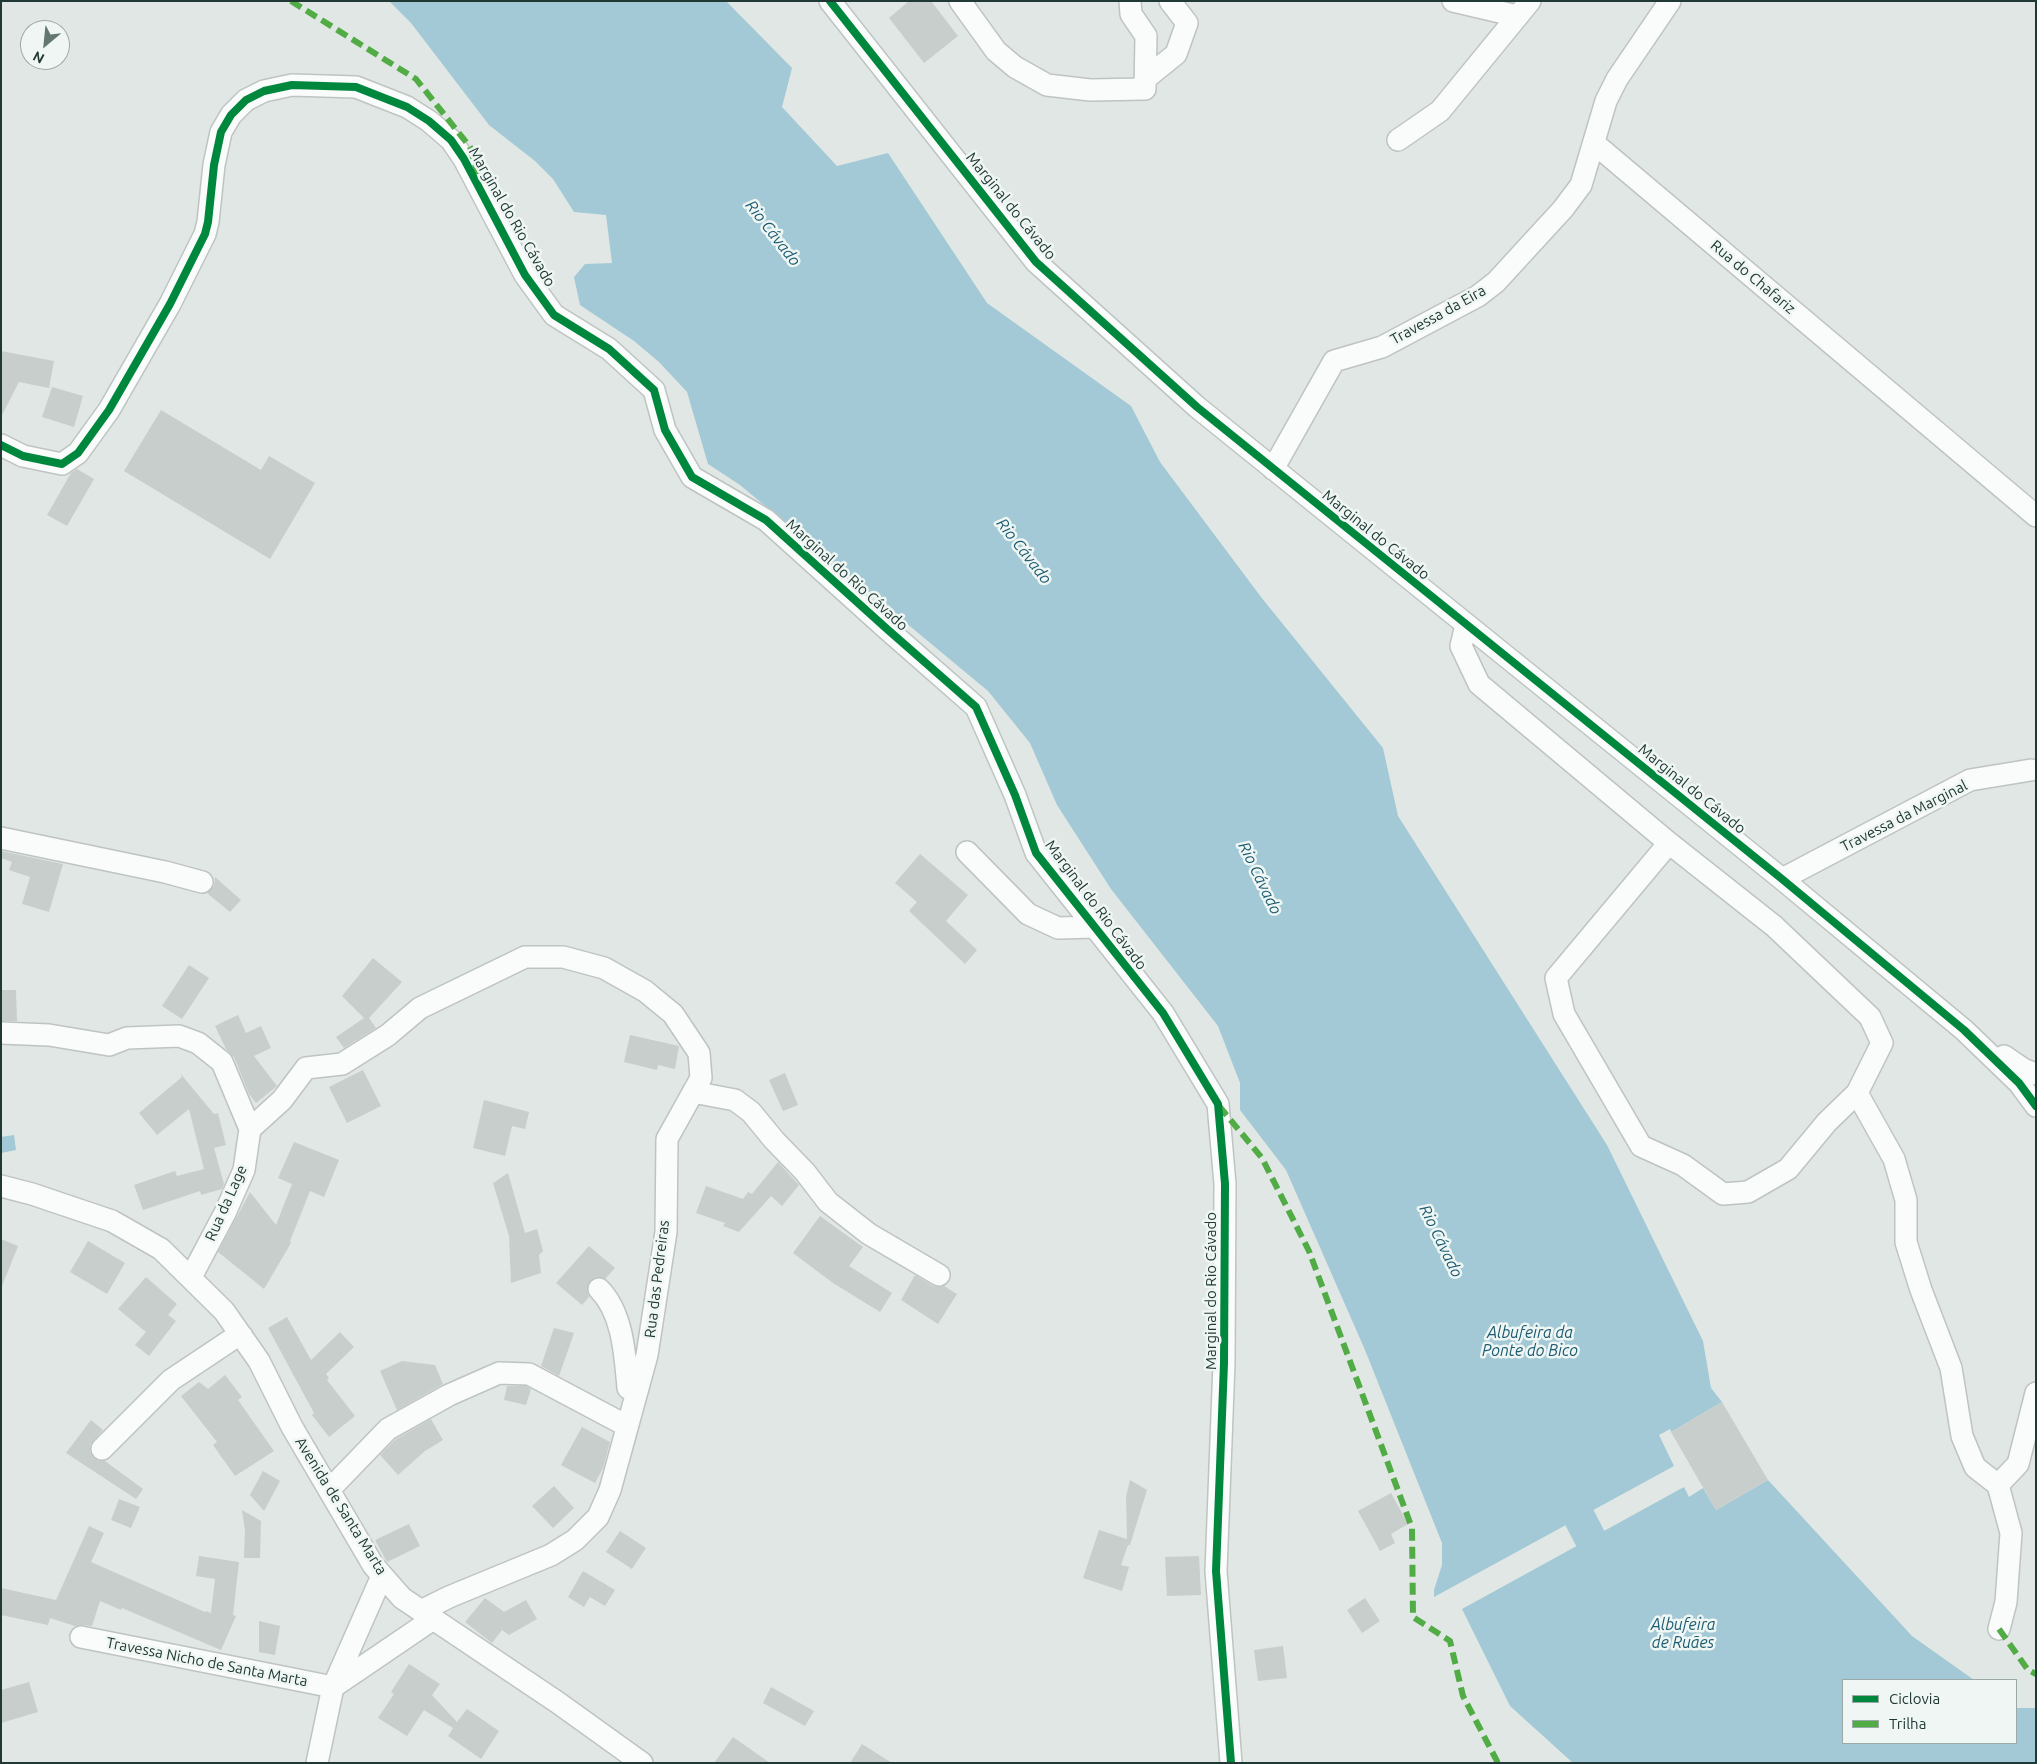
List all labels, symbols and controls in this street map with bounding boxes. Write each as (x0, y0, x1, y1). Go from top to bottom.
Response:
north arrow (20, 20, 70, 70)
text: N (30, 48, 47, 67)
street label: Marginal do Rio Cávado (465, 144, 559, 290)
street label: Marginal do Cávado (962, 149, 1060, 263)
water label: Rio Cávado (741, 196, 805, 270)
street label: Rua do Chafariz (1707, 236, 1799, 318)
street label: Travessa da Eira (1387, 281, 1489, 349)
street label: Marginal do Cávado (1319, 486, 1433, 584)
water label: Rio Cávado (992, 514, 1056, 588)
street label: Marginal do Rio Cávado (782, 515, 912, 635)
street label: Marginal do Cávado (1635, 740, 1749, 838)
street label: Travessa da Marginal (1838, 776, 1970, 856)
street label: Marginal do Rio Cávado (1041, 836, 1151, 974)
water label: Rio Cávado (1234, 839, 1286, 917)
street label: Rua da Lage (201, 1162, 251, 1244)
water label: Rio Cávado (1415, 1202, 1467, 1280)
street label: Marginal do Rio Cávado (1202, 1212, 1220, 1370)
street label: Rua das Pedreiras (641, 1219, 673, 1339)
water label: Albufeira da Ponte do Bico (1482, 1323, 1578, 1361)
street label: Avenida de Santa Marta (291, 1434, 391, 1578)
water label: Albufeira de Ruães (1651, 1615, 1715, 1653)
street label: Travessa Nicho de Santa Marta (105, 1634, 309, 1690)
legend (1842, 1679, 2017, 1744)
text: Ciclovia (1889, 1690, 1940, 1707)
text: Trilha (1889, 1715, 1926, 1732)

